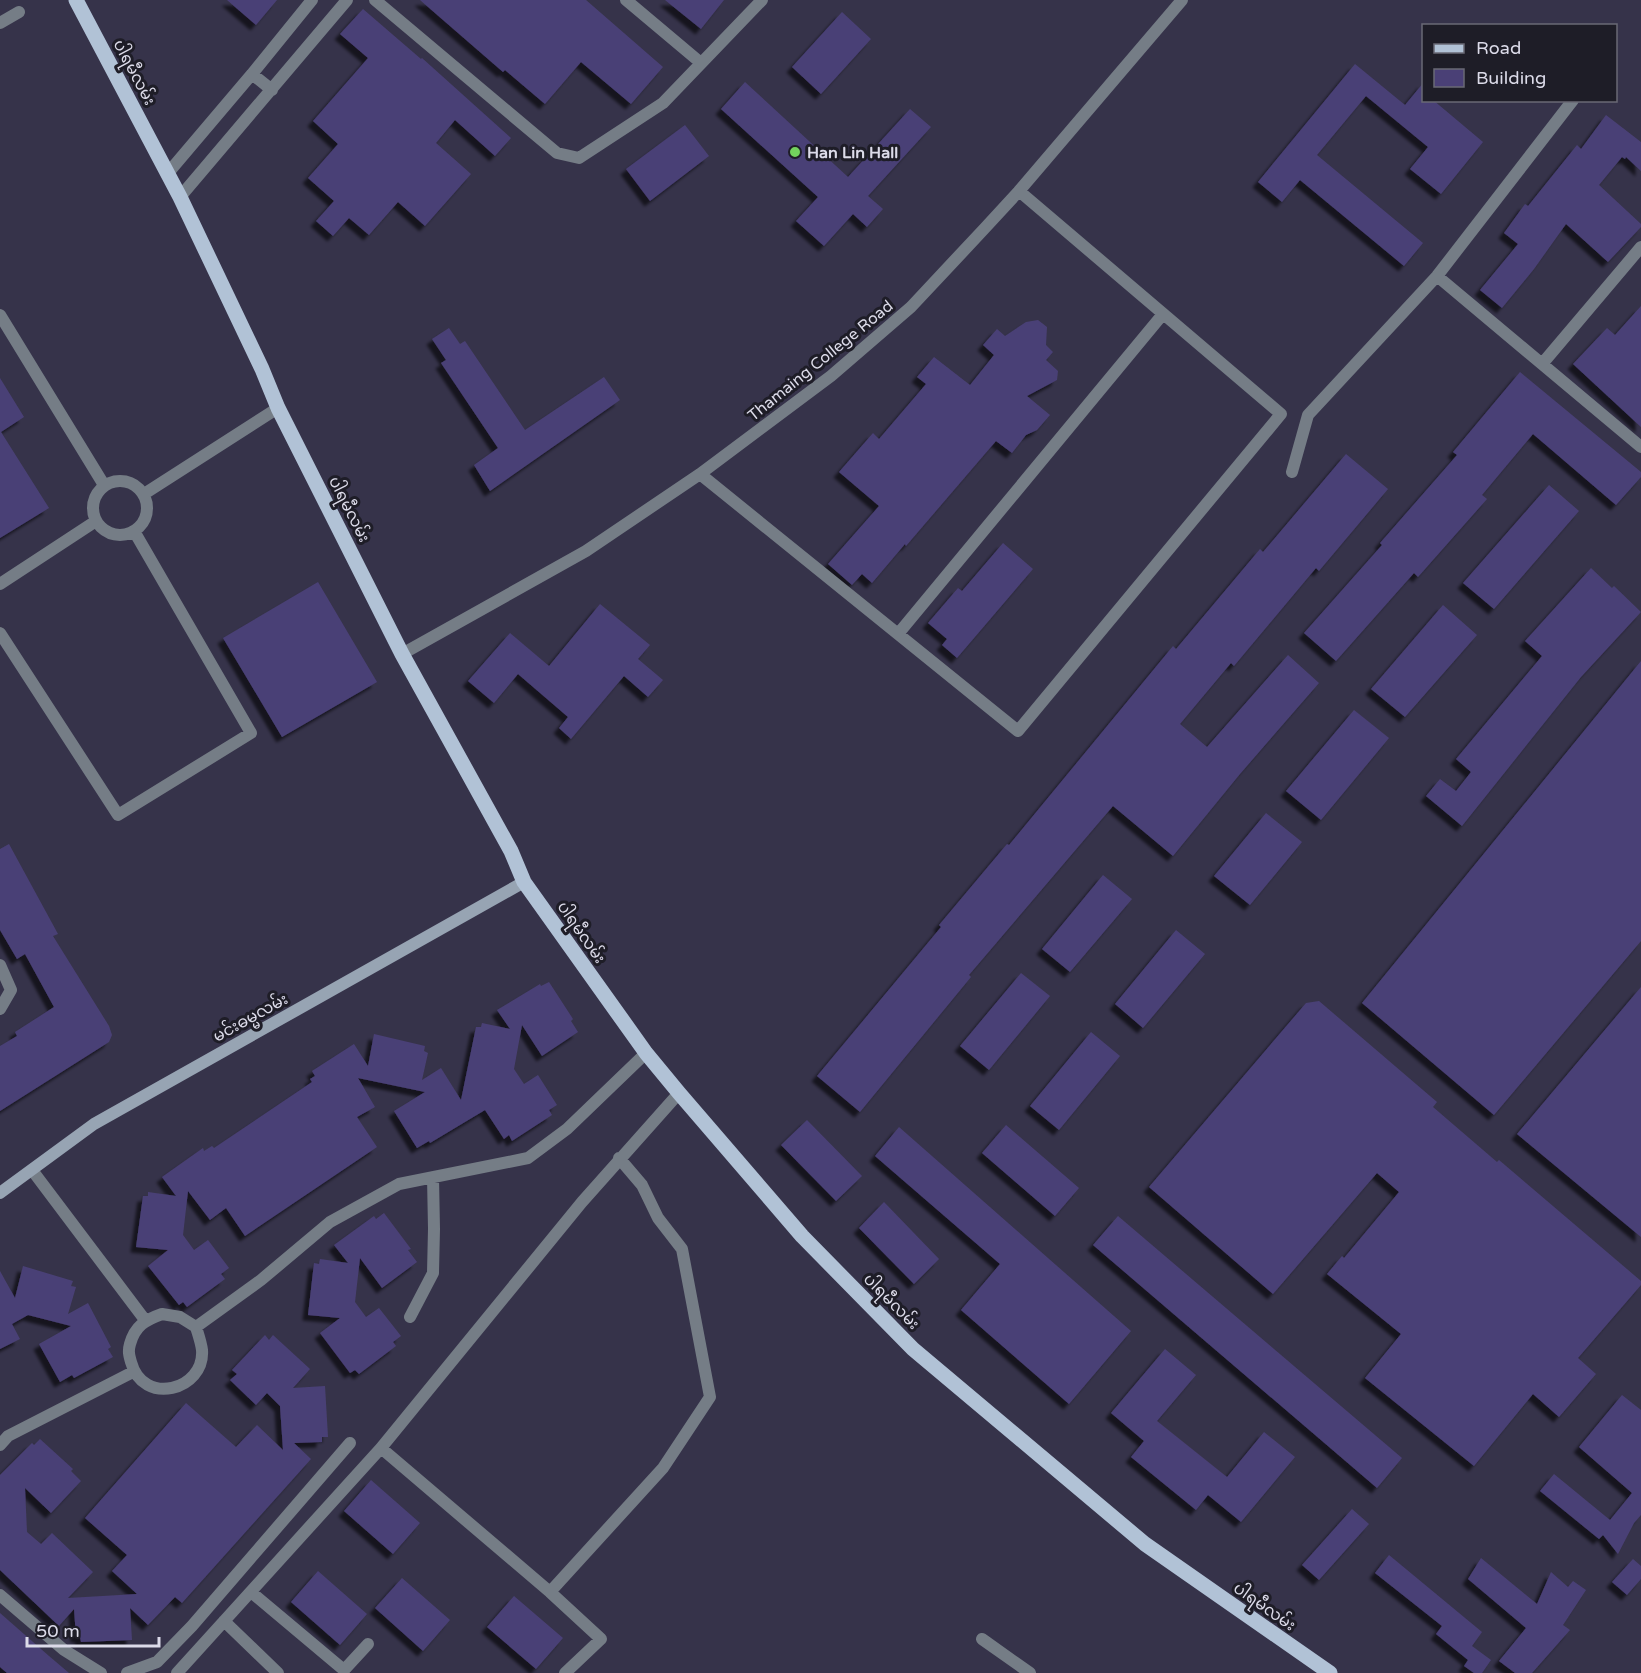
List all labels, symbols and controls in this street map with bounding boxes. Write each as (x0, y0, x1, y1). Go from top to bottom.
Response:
legend (1422, 24, 1617, 102)
street label: ပါရမီလမ်း (106, 35, 161, 110)
text: Road (1476, 37, 1521, 59)
text: Building (1476, 67, 1546, 89)
place label: Han Lin Hall (807, 143, 898, 163)
marker: Han Lin Hall (788, 145, 802, 159)
street label: Thamaing College Road (744, 296, 897, 426)
street label: ပါရမီလမ်း (321, 472, 376, 547)
street label: ပါရမီလမ်း (550, 896, 611, 969)
street label: မင်းဓမ္မလမ်း (208, 987, 293, 1050)
street label: ပါရမီလမ်း (857, 1268, 925, 1336)
street label: ပါရမီလမ်း (1228, 1577, 1301, 1638)
scale bar (27, 1610, 159, 1648)
text: 50 m (36, 1620, 80, 1642)

